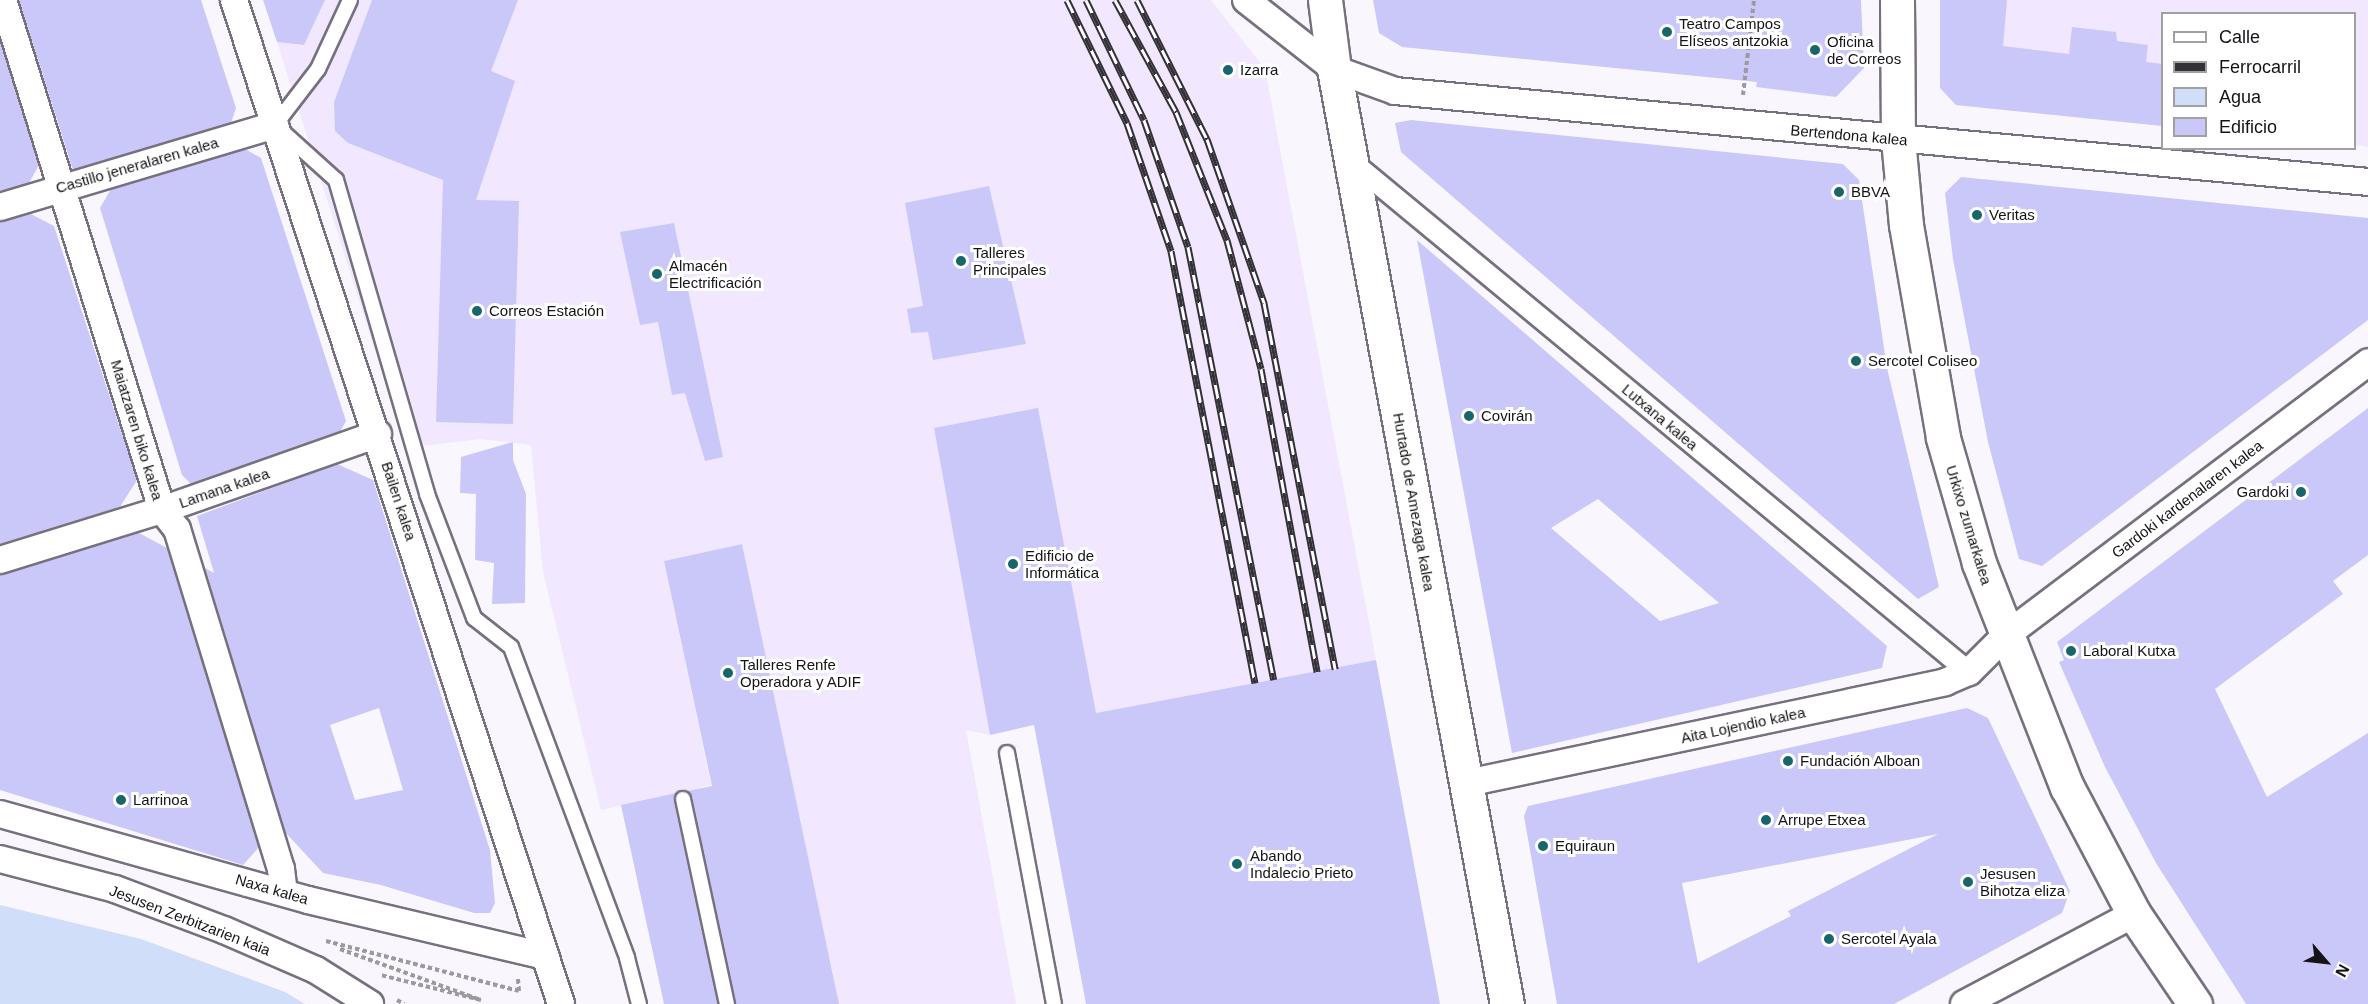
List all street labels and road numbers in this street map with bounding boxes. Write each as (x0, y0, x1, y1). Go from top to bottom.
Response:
street label: Bertendona kalea (1790, 121, 1908, 149)
street label: Castillo jeneralaren kalea (54, 133, 220, 197)
street label: Maiatzaren biko kalea (107, 358, 167, 502)
street label: Lutxana kalea (1618, 380, 1702, 454)
street label: Hurtado de Amezaga kalea (1389, 411, 1439, 593)
street label: Gardoki kardenalaren kalea (2108, 436, 2266, 562)
street label: Bailen kalea (378, 459, 420, 543)
street label: Urkixo zumarkalea (1942, 463, 1996, 587)
street label: Lamana kalea (177, 464, 271, 512)
street label: Aita Lojendio kalea (1679, 703, 1807, 747)
street label: Naxa kalea (233, 870, 311, 908)
street label: Jesusen Zerbitzarien kaia (107, 881, 273, 959)

